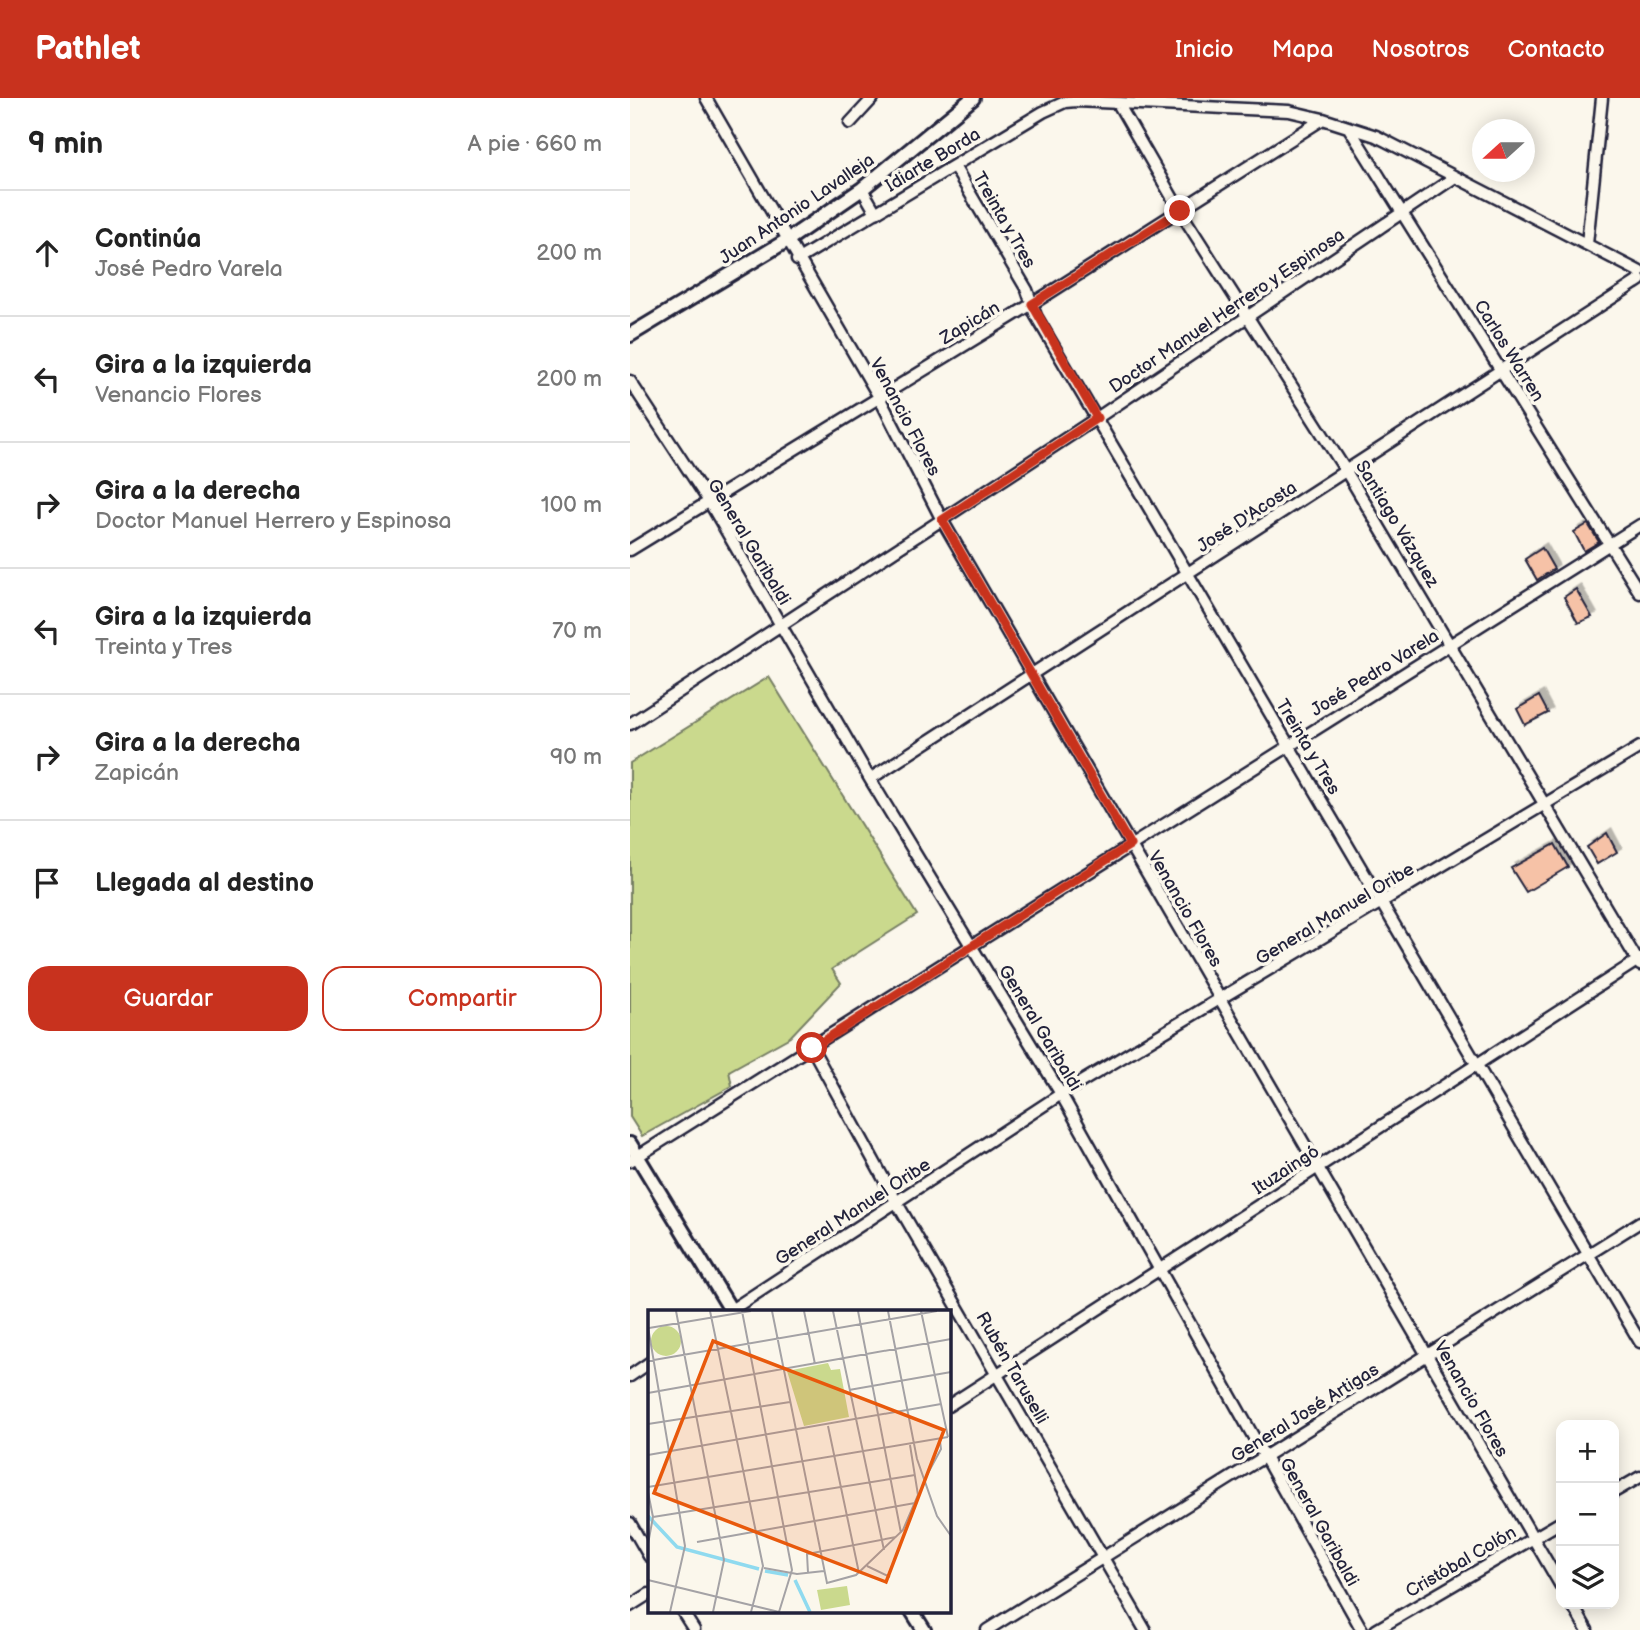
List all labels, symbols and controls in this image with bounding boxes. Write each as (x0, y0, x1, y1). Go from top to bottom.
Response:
text: Pathlet (35, 29, 140, 69)
text: Inicio (1175, 35, 1234, 64)
text: Mapa (1272, 35, 1334, 64)
text: Nosotros (1372, 35, 1469, 64)
text: Contacto (1507, 35, 1605, 64)
north arrow (1472, 119, 1535, 182)
street label: Idiarte Borda (882, 124, 984, 196)
text: 9 min (28, 126, 103, 162)
text: A pie · 660 m (468, 130, 602, 158)
street label: Juan Antonio Lavalleja (716, 149, 878, 269)
street label: Treinta y Tres (968, 168, 1040, 272)
route end (1164, 195, 1195, 226)
text: Continúa (95, 224, 202, 255)
street label: Doctor Manuel Herrero y Espinosa (1105, 224, 1349, 398)
icon: ahead (28, 234, 66, 272)
text: 200 m (536, 239, 602, 267)
text: José Pedro Varela (95, 255, 283, 283)
street label: Carlos Warren (1469, 296, 1549, 406)
street label: Zapicán (936, 297, 1004, 349)
text: Gira a la izquierda (95, 350, 312, 381)
street label: Venancio Flores (865, 355, 945, 480)
icon: left (28, 360, 66, 398)
text: 200 m (536, 365, 602, 393)
text: Venancio Flores (95, 381, 262, 409)
street label: Santiago Vázquez (1351, 457, 1443, 592)
street label: General Garibaldi (703, 475, 795, 609)
text: Gira a la derecha (95, 476, 301, 507)
street label: José D'Acosta (1193, 477, 1301, 557)
icon: right (28, 486, 66, 524)
text: 100 m (541, 491, 602, 519)
text: Doctor Manuel Herrero y Espinosa (95, 507, 452, 535)
text: Gira a la izquierda (95, 602, 312, 633)
icon: left (28, 612, 66, 650)
text: 70 m (552, 617, 602, 645)
street label: José Pedro Varela (1307, 625, 1443, 721)
text: Treinta y Tres (95, 633, 232, 661)
street label: Treinta y Tres (1271, 696, 1345, 799)
text: Gira a la derecha (95, 728, 301, 759)
icon: right (28, 738, 66, 776)
text: 90 m (550, 743, 602, 771)
text: Zapicán (95, 759, 179, 787)
street label: Venancio Flores (1143, 847, 1227, 971)
street label: General Manuel Oribe (1252, 858, 1418, 970)
icon: arrive (28, 864, 66, 902)
text: Llegada al destino (95, 868, 314, 899)
street label: General Garibaldi (994, 961, 1086, 1095)
button: Guardar (28, 966, 308, 1031)
button: Compartir (322, 966, 602, 1031)
route start (796, 1032, 827, 1063)
street label: Ituzaingó (1249, 1141, 1323, 1199)
street label: General Manuel Oribe (771, 1154, 935, 1270)
street label: Rubén Taruselli (971, 1308, 1053, 1428)
inset map (648, 1310, 950, 1612)
street label: Venancio Flores (1429, 1337, 1513, 1461)
street label: General José Artigas (1227, 1359, 1383, 1467)
map controls (1556, 1420, 1619, 1609)
button: + (1556, 1420, 1619, 1483)
street label: General Garibaldi (1275, 1454, 1363, 1590)
button: − (1556, 1483, 1619, 1546)
street label: Cristóbal Colón (1402, 1522, 1520, 1602)
button: layers (1556, 1546, 1619, 1609)

